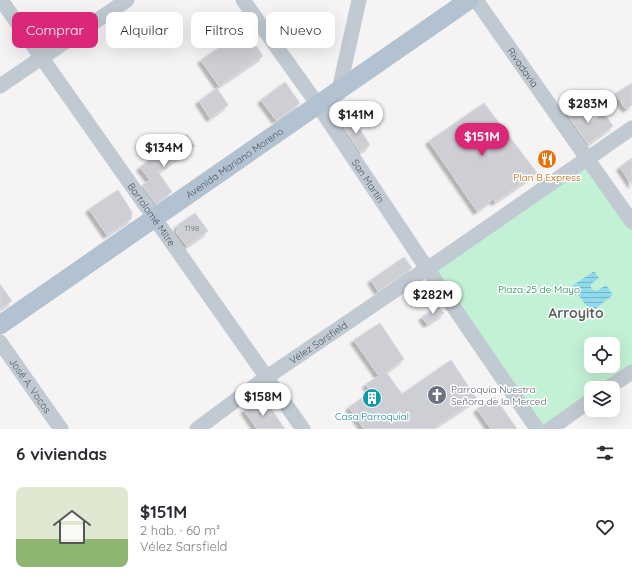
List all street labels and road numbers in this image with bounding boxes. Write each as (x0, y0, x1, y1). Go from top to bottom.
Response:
street label: Rivadavia (504, 45, 541, 90)
street label: Avenida Mariano Moreno (183, 125, 286, 202)
street label: San Martín (349, 157, 387, 205)
street label: Bartolomé Mitre (125, 180, 178, 249)
street label: Vélez Sarsfield (287, 318, 350, 367)
street label: José A. Vocos (6, 356, 54, 416)

